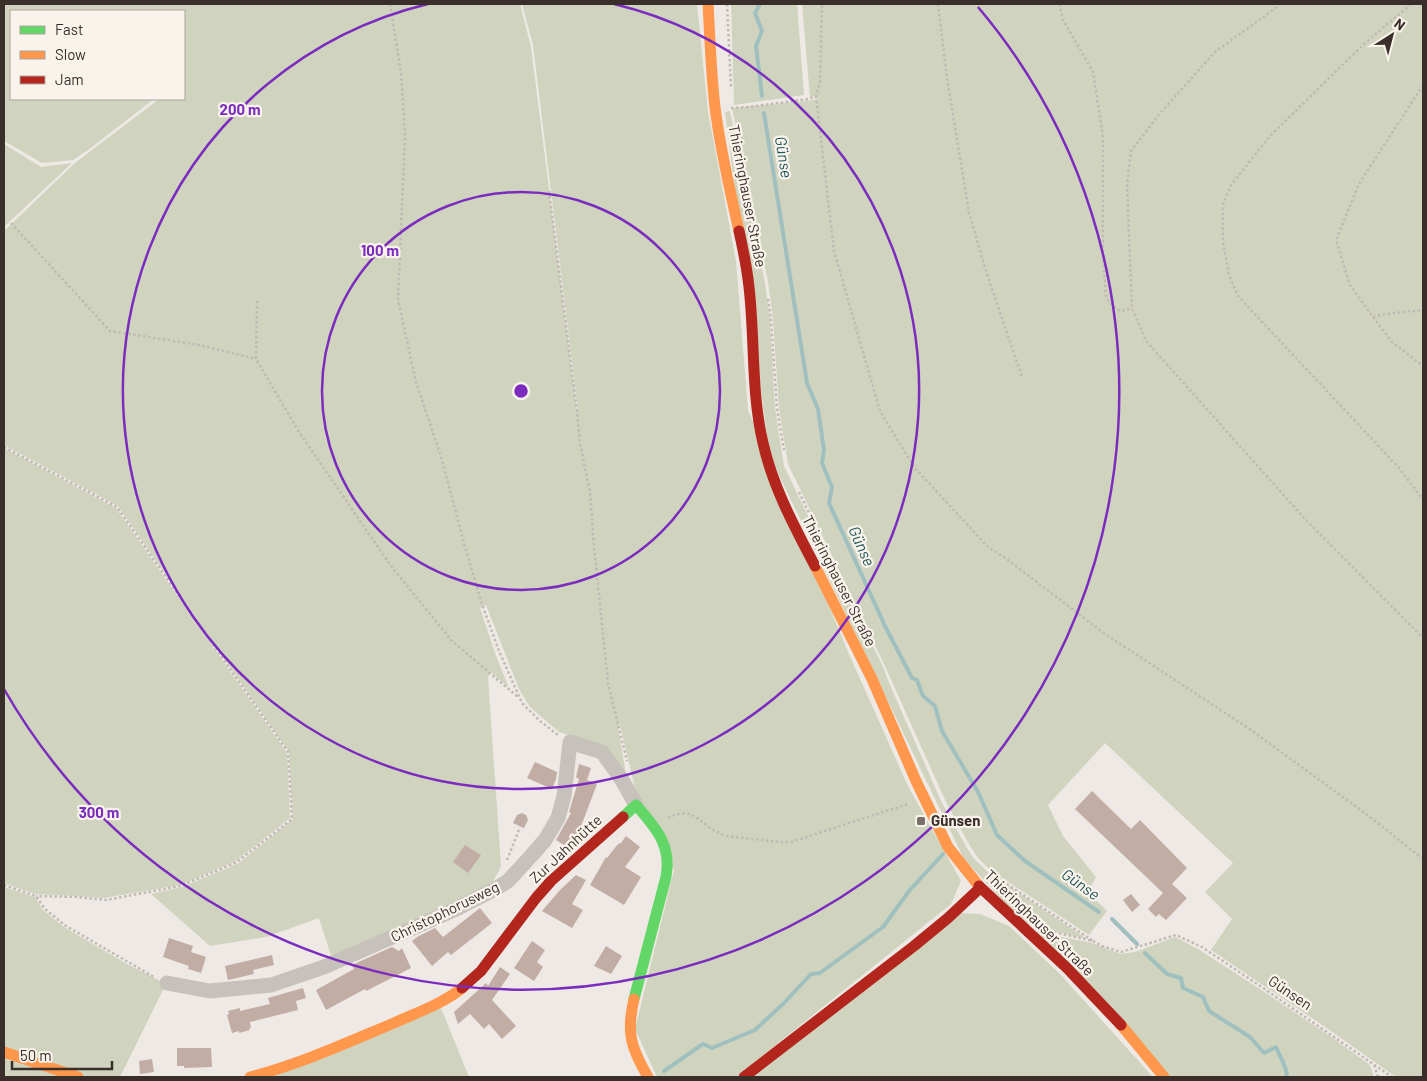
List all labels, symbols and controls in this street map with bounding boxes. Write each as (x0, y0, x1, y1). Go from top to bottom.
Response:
legend (10, 10, 185, 100)
north arrow (1367, 10, 1417, 60)
text: N (1391, 14, 1409, 34)
text: Fast (55, 20, 83, 38)
text: Slow (55, 45, 86, 63)
text: Jam (55, 70, 84, 88)
text: 200 m (219, 100, 261, 118)
street label: Thieringhauser Straße (725, 123, 771, 269)
water label: Günse (772, 135, 797, 179)
text: 100 m (361, 241, 399, 259)
centre of rings (512, 382, 530, 400)
street label: Thieringhauser Straße (799, 512, 881, 649)
water label: Günse (845, 523, 880, 569)
text: 300 m (79, 803, 119, 821)
street label: Zur Jahnhütte (526, 810, 605, 886)
place label: Günsen (931, 811, 981, 829)
marker: Günsen (915, 815, 927, 827)
water label: Günse (1059, 864, 1104, 903)
street label: Thieringhauser Straße (981, 865, 1098, 979)
street label: Christophorusweg (387, 877, 502, 945)
street label: Günsen (1265, 971, 1316, 1013)
scale bar (12, 1038, 112, 1070)
text: 50 m (20, 1046, 52, 1064)

